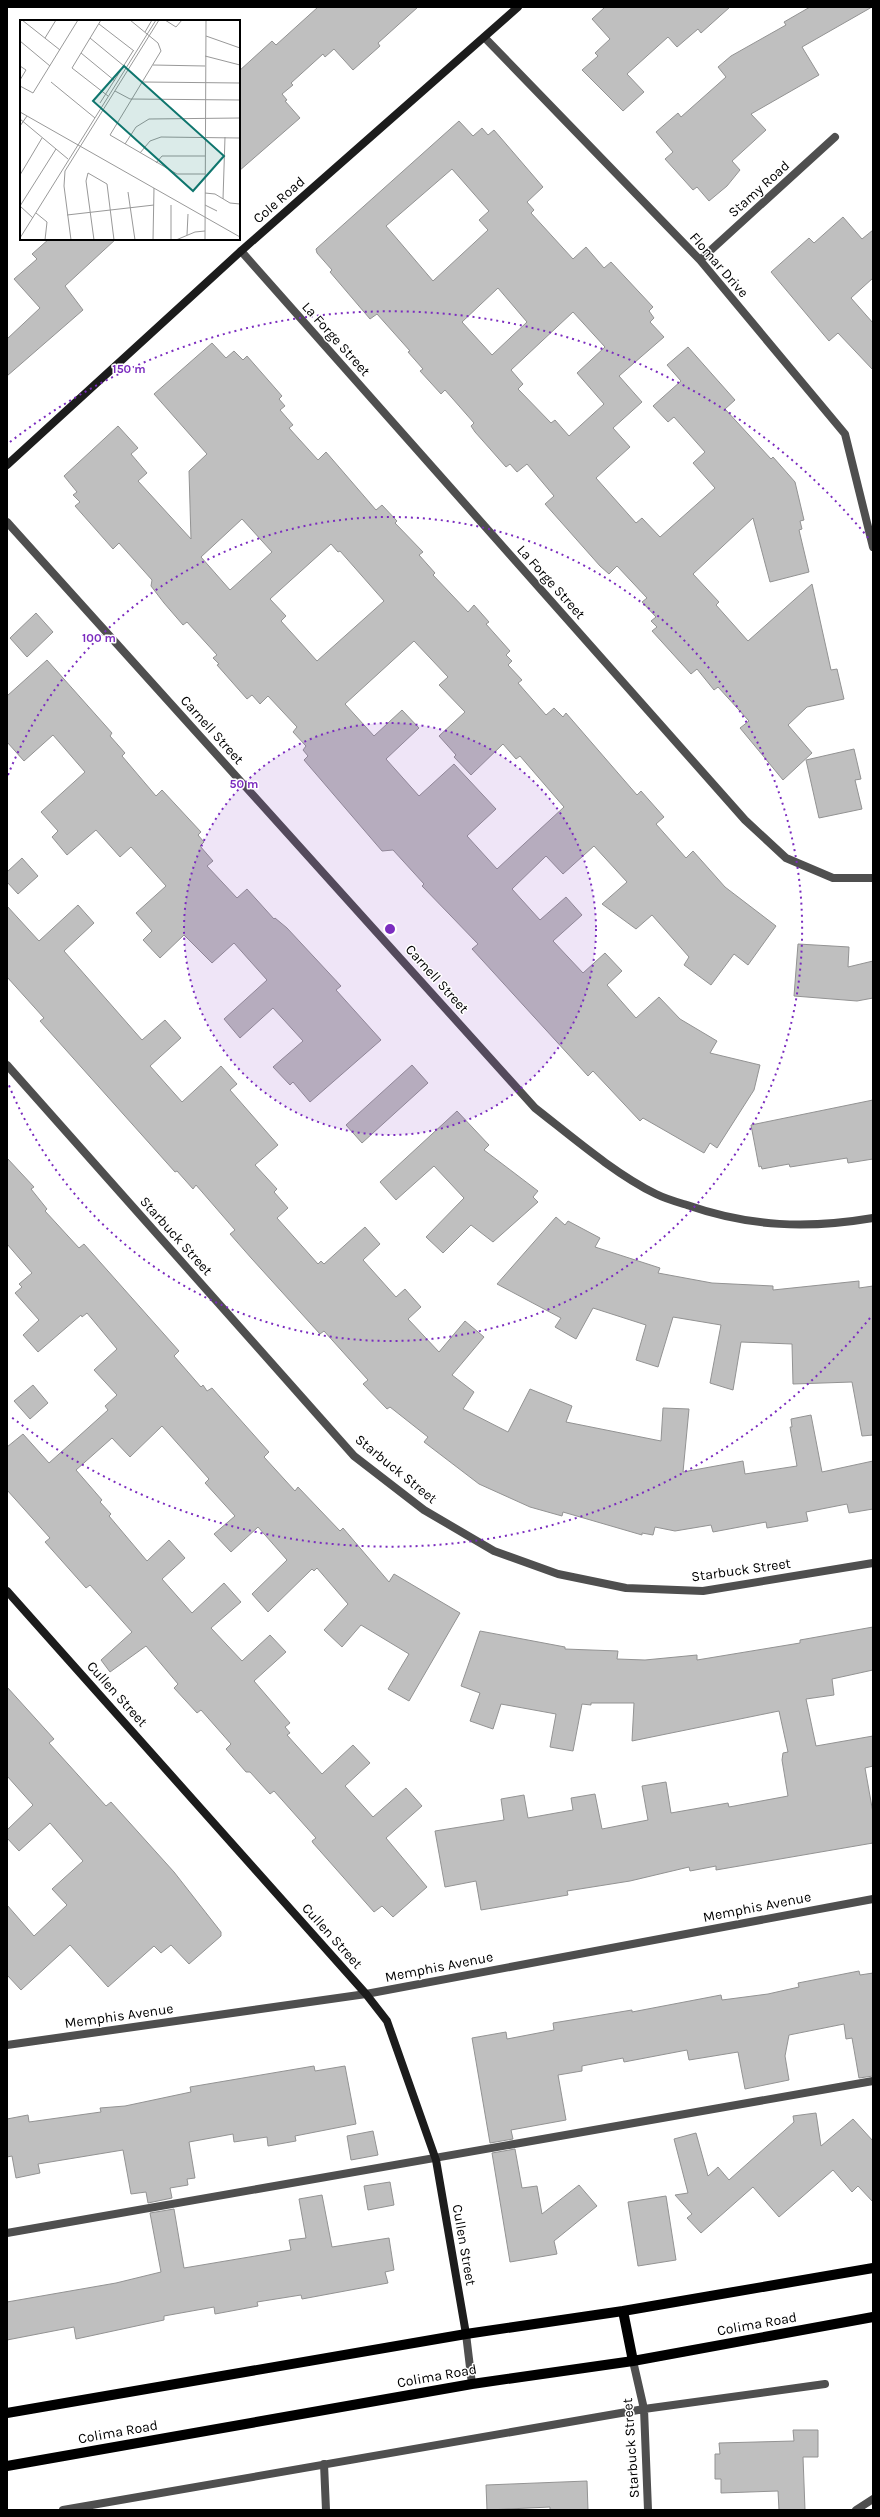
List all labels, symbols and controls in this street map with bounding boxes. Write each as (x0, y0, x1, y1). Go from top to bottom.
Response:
inset map (20, 20, 240, 240)
street label: Stamy Road (725, 157, 793, 221)
street label: Cole Road (250, 173, 308, 227)
street label: Flomar Drive (686, 229, 752, 301)
street label: La Forge Street (298, 298, 374, 380)
text: 150 m (112, 362, 146, 376)
street label: La Forge Street (513, 541, 589, 623)
text: 100 m (82, 631, 116, 645)
street label: Carnell Street (177, 692, 247, 768)
text: 50 m (230, 777, 259, 791)
centre of rings (383, 922, 397, 936)
street label: Carnell Street (402, 941, 472, 1017)
street label: Starbuck Street (136, 1193, 216, 1279)
street label: Starbuck Street (352, 1431, 440, 1507)
street label: Starbuck Street (690, 1555, 792, 1585)
street label: Cullen Street (83, 1658, 151, 1730)
street label: Memphis Avenue (702, 1888, 812, 1926)
street label: Cullen Street (298, 1900, 366, 1972)
street label: Memphis Avenue (384, 1948, 494, 1986)
street label: Memphis Avenue (63, 2000, 175, 2032)
street label: Cullen Street (448, 2203, 480, 2287)
street label: Colima Road (716, 2309, 798, 2339)
street label: Colima Road (396, 2361, 478, 2391)
street label: Starbuck Street (619, 2397, 643, 2499)
street label: Colima Road (77, 2417, 159, 2447)

